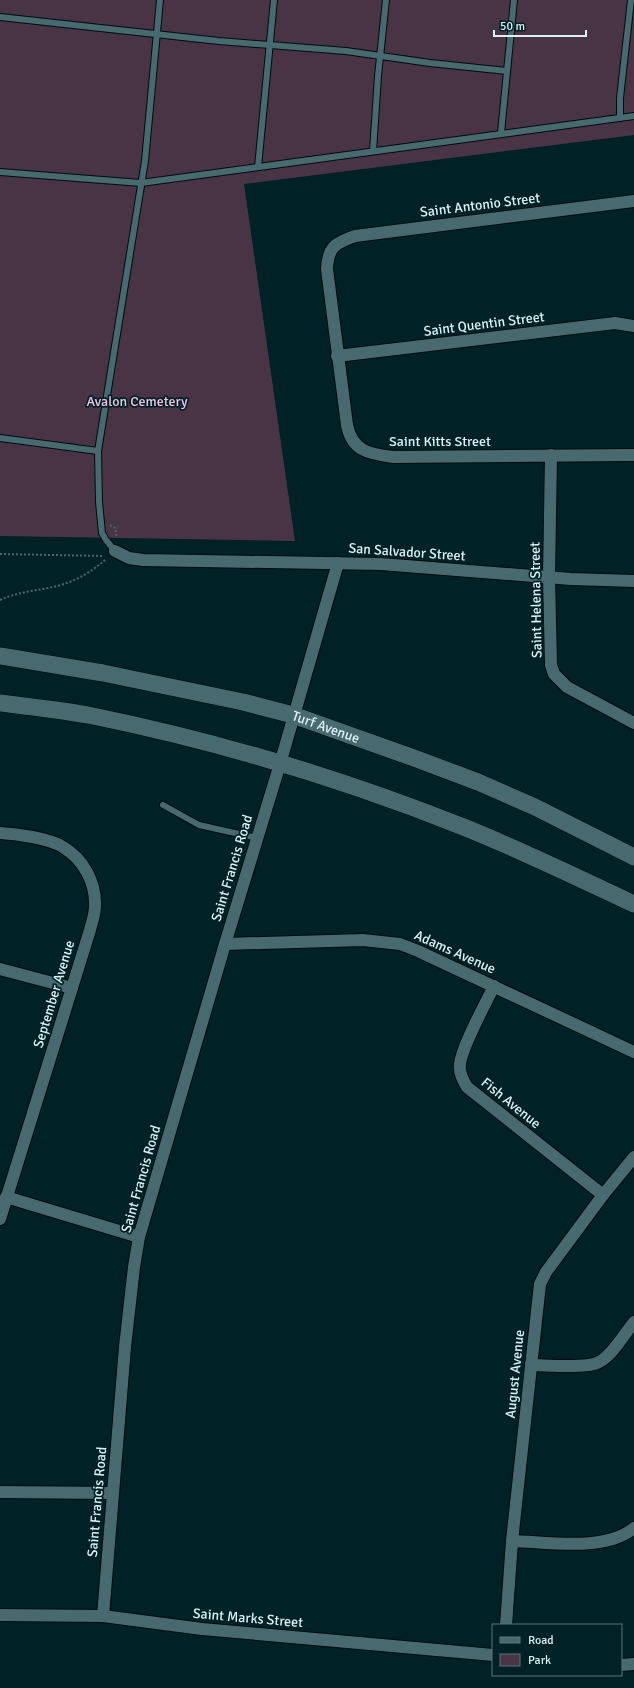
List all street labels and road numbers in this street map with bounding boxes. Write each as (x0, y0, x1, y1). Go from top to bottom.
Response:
street label: Saint Antonio Street (419, 189, 541, 221)
street label: Saint Quentin Street (423, 308, 546, 340)
street label: Saint Kitts Street (389, 433, 491, 450)
street label: San Salvador Street (348, 539, 466, 565)
street label: Saint Helena Street (526, 542, 546, 658)
street label: Turf Avenue (290, 707, 362, 747)
street label: Saint Francis Road (208, 813, 256, 923)
street label: Adams Avenue (412, 927, 498, 977)
street label: September Avenue (30, 938, 78, 1050)
street label: Fish Avenue (478, 1074, 544, 1132)
street label: Saint Francis Road (118, 1123, 164, 1235)
street label: August Avenue (502, 1329, 528, 1419)
street label: Saint Francis Road (84, 1446, 110, 1558)
street label: Saint Marks Street (192, 1605, 304, 1631)

